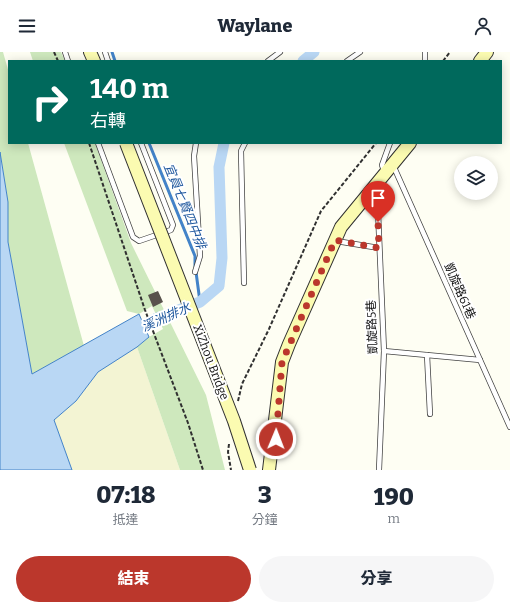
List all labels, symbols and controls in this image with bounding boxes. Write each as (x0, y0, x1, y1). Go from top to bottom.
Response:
icon: menu (16, 15, 38, 37)
text: Waylane (218, 15, 292, 37)
icon: person (472, 15, 494, 37)
text: 140 m (90, 72, 169, 105)
icon: right (24, 76, 76, 128)
text: 右轉 (90, 110, 126, 132)
map controls (454, 156, 498, 200)
button: layers (454, 156, 498, 200)
water label: 宜員七賢四中排 (161, 161, 210, 253)
pin (361, 181, 395, 222)
icon: arrive (367, 187, 389, 209)
street label: 凱旋路61巷 (441, 261, 479, 321)
water label: 溪洲排水 (139, 299, 194, 334)
street label: 凱旋路5巷 (364, 300, 380, 354)
street label: XiZhou Bridge (190, 322, 232, 402)
position arrow (255, 418, 297, 460)
text: 07:18 (96, 481, 156, 509)
text: 3 (258, 481, 272, 509)
text: 190 (374, 483, 414, 511)
text: m (388, 511, 400, 526)
text: 抵達 (113, 512, 139, 527)
text: 分鐘 (252, 512, 278, 527)
button: 結束 (16, 556, 251, 602)
button: 分享 (259, 556, 494, 602)

